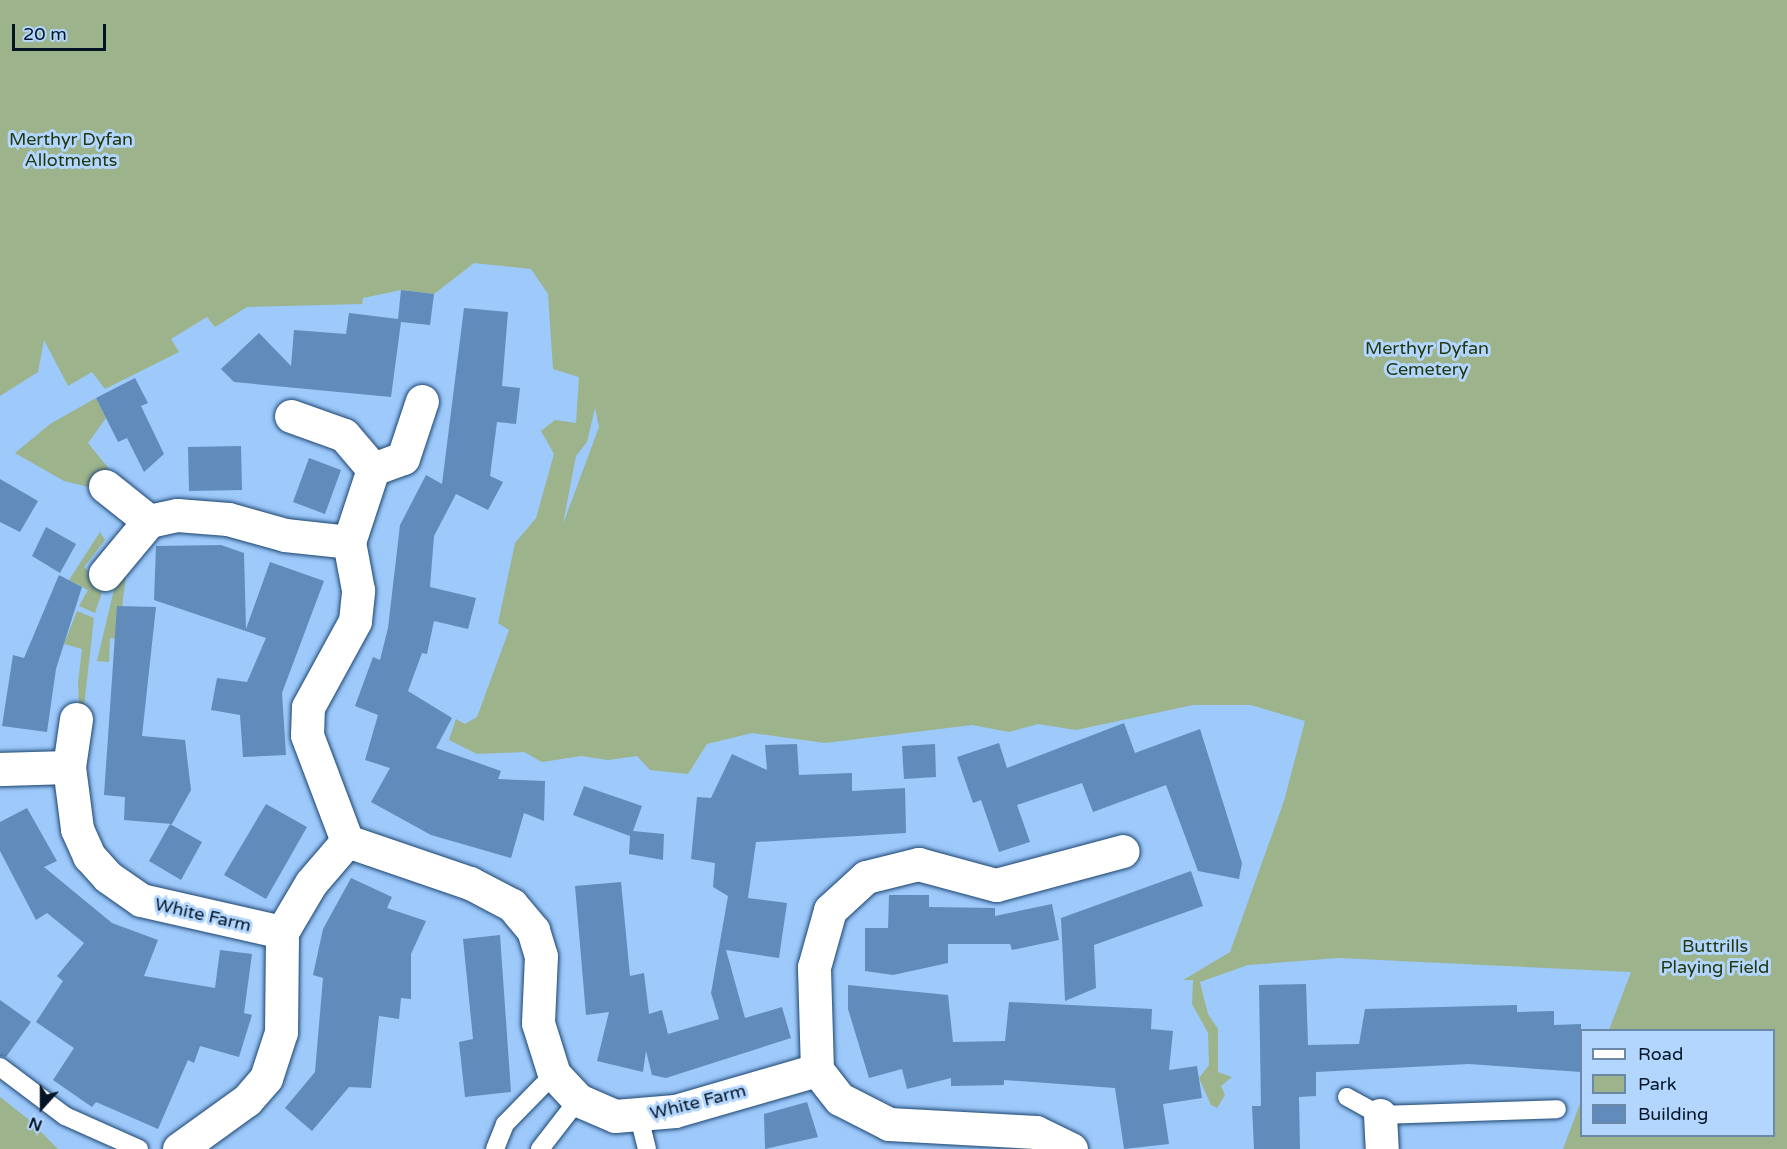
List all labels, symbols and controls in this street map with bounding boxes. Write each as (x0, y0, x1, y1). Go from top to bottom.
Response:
scale bar (15, 12, 110, 50)
text: 20 m (23, 23, 67, 45)
park label: Merthyr Dyfan Allotments (9, 129, 133, 172)
park label: Merthyr Dyfan Cemetery (1365, 338, 1489, 380)
street label: White Farm (153, 893, 253, 937)
park label: Buttrills Playing Field (1661, 936, 1769, 978)
legend (1580, 1029, 1775, 1137)
text: Road (1638, 1043, 1683, 1065)
text: Park (1638, 1073, 1676, 1095)
north arrow (12, 1077, 72, 1137)
street label: White Farm (648, 1080, 748, 1124)
text: Building (1638, 1103, 1708, 1125)
text: N (26, 1112, 45, 1135)

